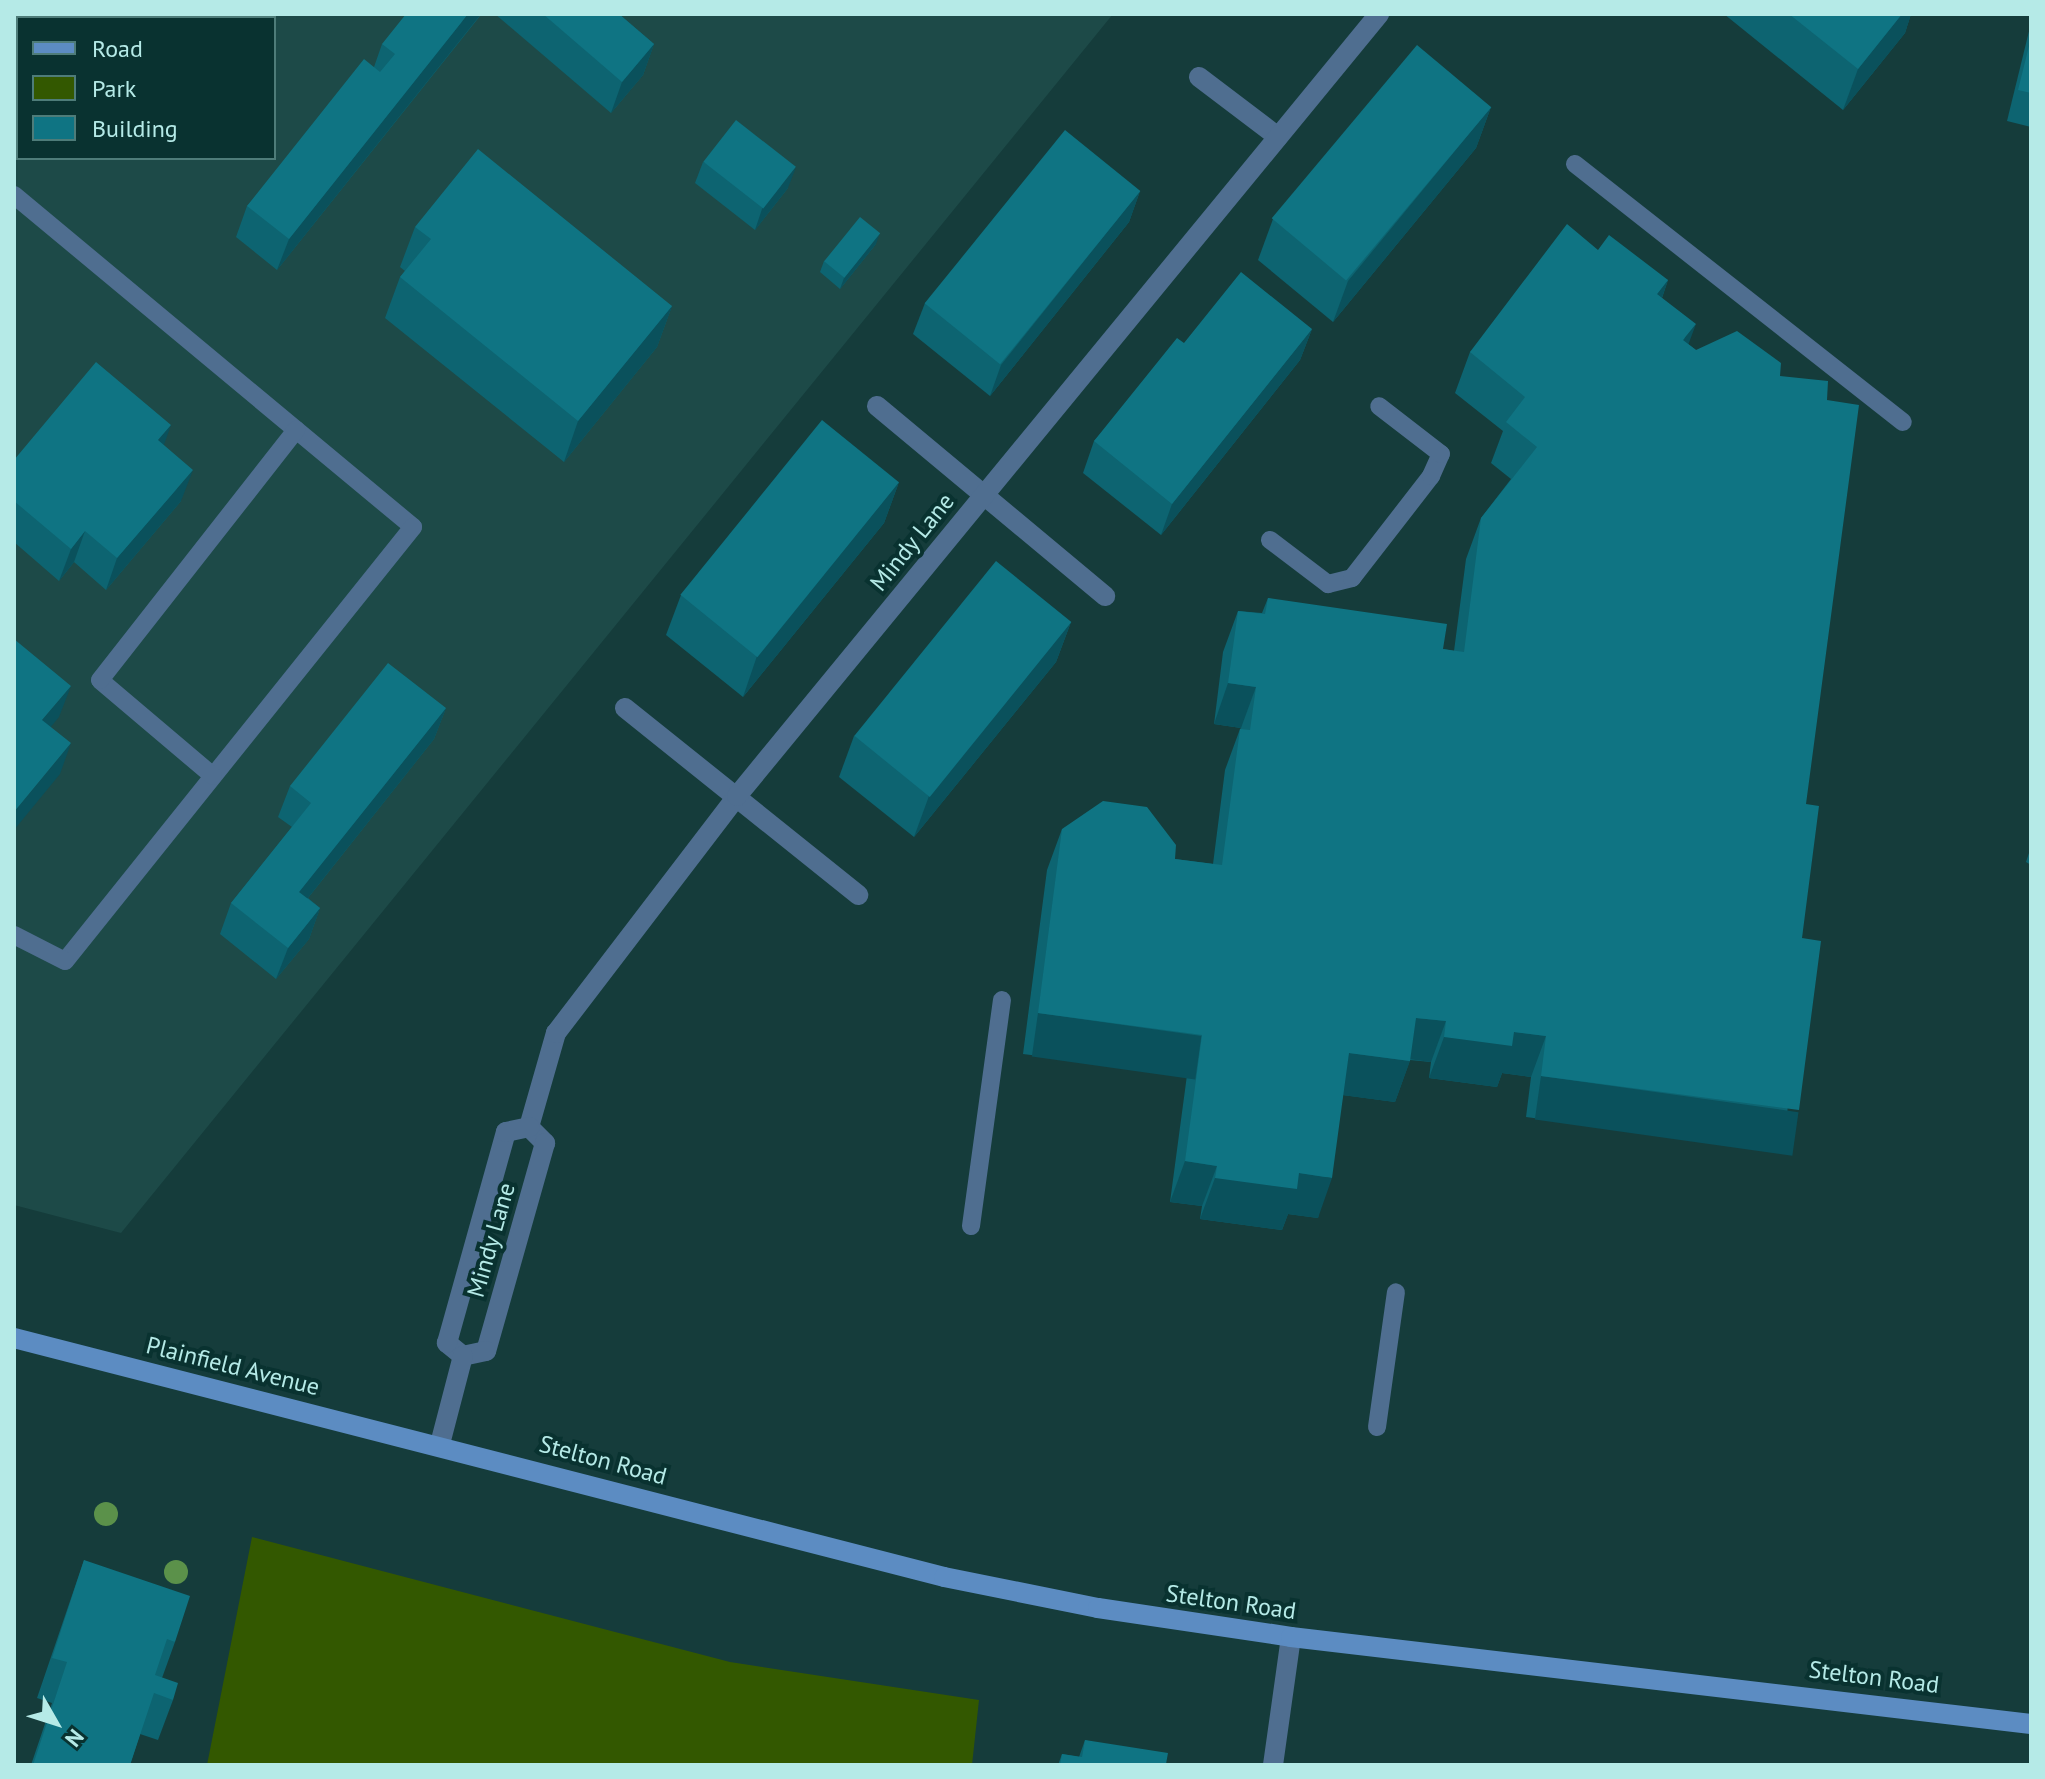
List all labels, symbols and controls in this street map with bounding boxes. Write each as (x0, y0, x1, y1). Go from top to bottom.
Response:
legend (16, 16, 276, 160)
text: Road (92, 33, 143, 64)
text: Park (92, 73, 136, 104)
text: Building (92, 113, 178, 144)
street label: Mindy Lane (864, 487, 960, 597)
street label: Mindy Lane (461, 1179, 521, 1301)
street label: Plainfield Avenue (143, 1330, 323, 1402)
street label: Stelton Road (536, 1429, 670, 1491)
street label: Stelton Road (1164, 1579, 1298, 1625)
street label: Stelton Road (1807, 1655, 1941, 1699)
north arrow (16, 1683, 96, 1763)
text: N (59, 1724, 90, 1753)

